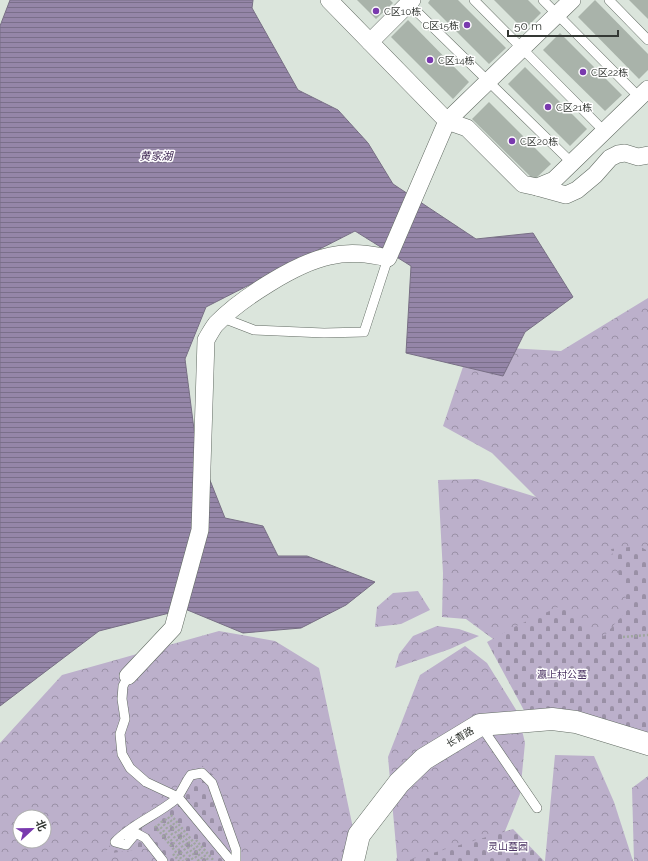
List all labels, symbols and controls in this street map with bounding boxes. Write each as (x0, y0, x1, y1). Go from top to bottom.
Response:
marker: C区10栋 (371, 6, 381, 16)
place label: C区10栋 (384, 6, 421, 17)
scale bar (508, 12, 618, 38)
text: 50 m (514, 19, 542, 33)
place label: C区15栋 (422, 20, 459, 31)
marker: C区15栋 (462, 20, 472, 30)
marker: C区14栋 (425, 55, 435, 65)
place label: C区14栋 (438, 55, 475, 66)
marker: C区22栋 (578, 67, 588, 77)
place label: C区22栋 (591, 67, 628, 78)
marker: C区21栋 (543, 102, 553, 112)
place label: C区21栋 (556, 102, 592, 113)
marker: C区20栋 (507, 136, 517, 146)
place label: C区20栋 (520, 136, 558, 147)
water label: 黄家湖 (140, 150, 174, 163)
park label: 瀛上村公墓 (537, 669, 587, 680)
street label: 长青路 (444, 725, 476, 749)
north arrow (12, 809, 52, 849)
text: 北 (33, 818, 49, 833)
park label: 灵山墓园 (488, 841, 528, 852)

